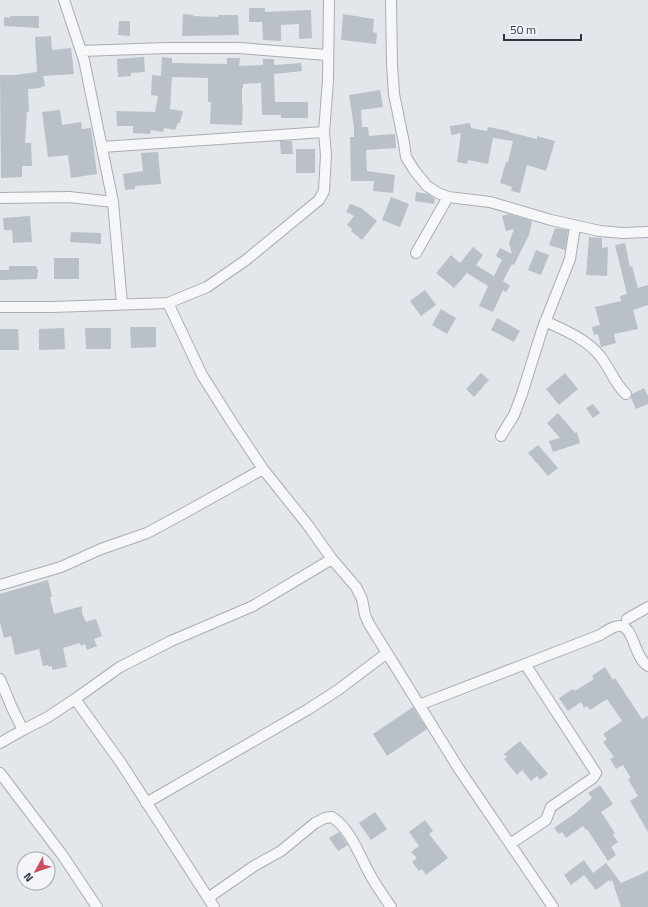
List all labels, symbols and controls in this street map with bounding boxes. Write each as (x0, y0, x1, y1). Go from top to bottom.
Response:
scale bar (504, 16, 581, 42)
text: 50 m (510, 20, 536, 39)
north arrow (16, 851, 56, 891)
text: N (20, 869, 37, 885)

